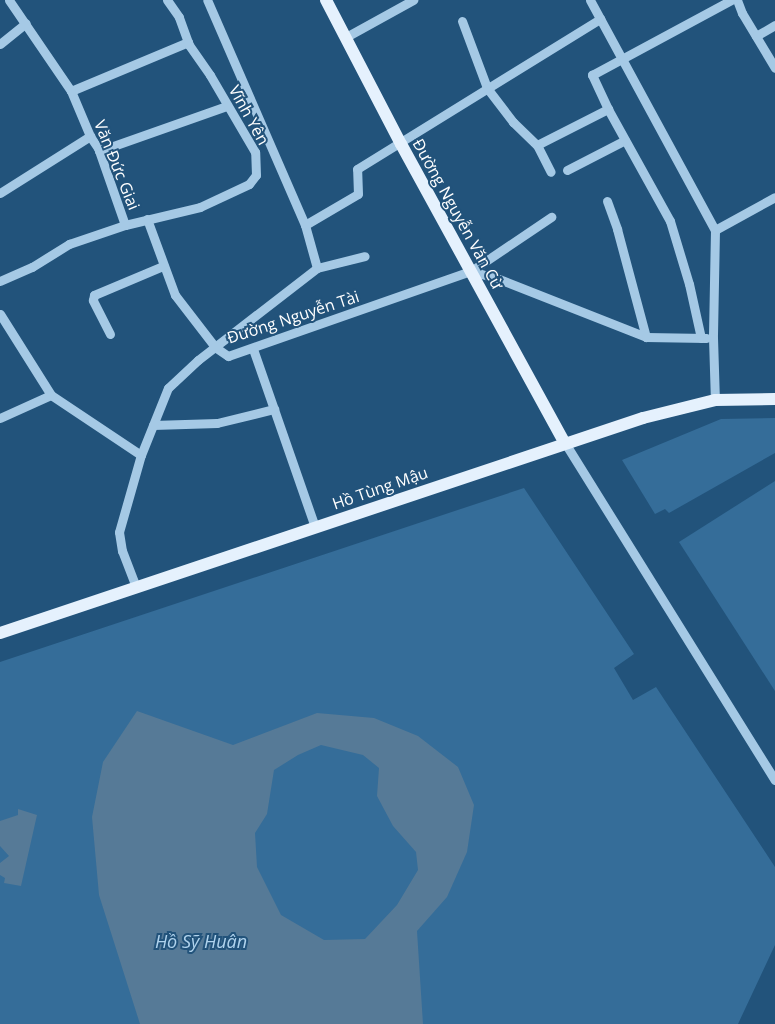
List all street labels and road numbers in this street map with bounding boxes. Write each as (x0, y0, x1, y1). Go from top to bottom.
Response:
street label: Vĩnh Yên (225, 82, 273, 148)
street label: Văn Đức Giai (90, 117, 144, 213)
street label: Đường Nguyễn Văn Cừ (409, 135, 507, 293)
street label: Đường Nguyễn Tài (224, 287, 362, 347)
street label: Hồ Tùng Mậu (330, 463, 430, 513)

